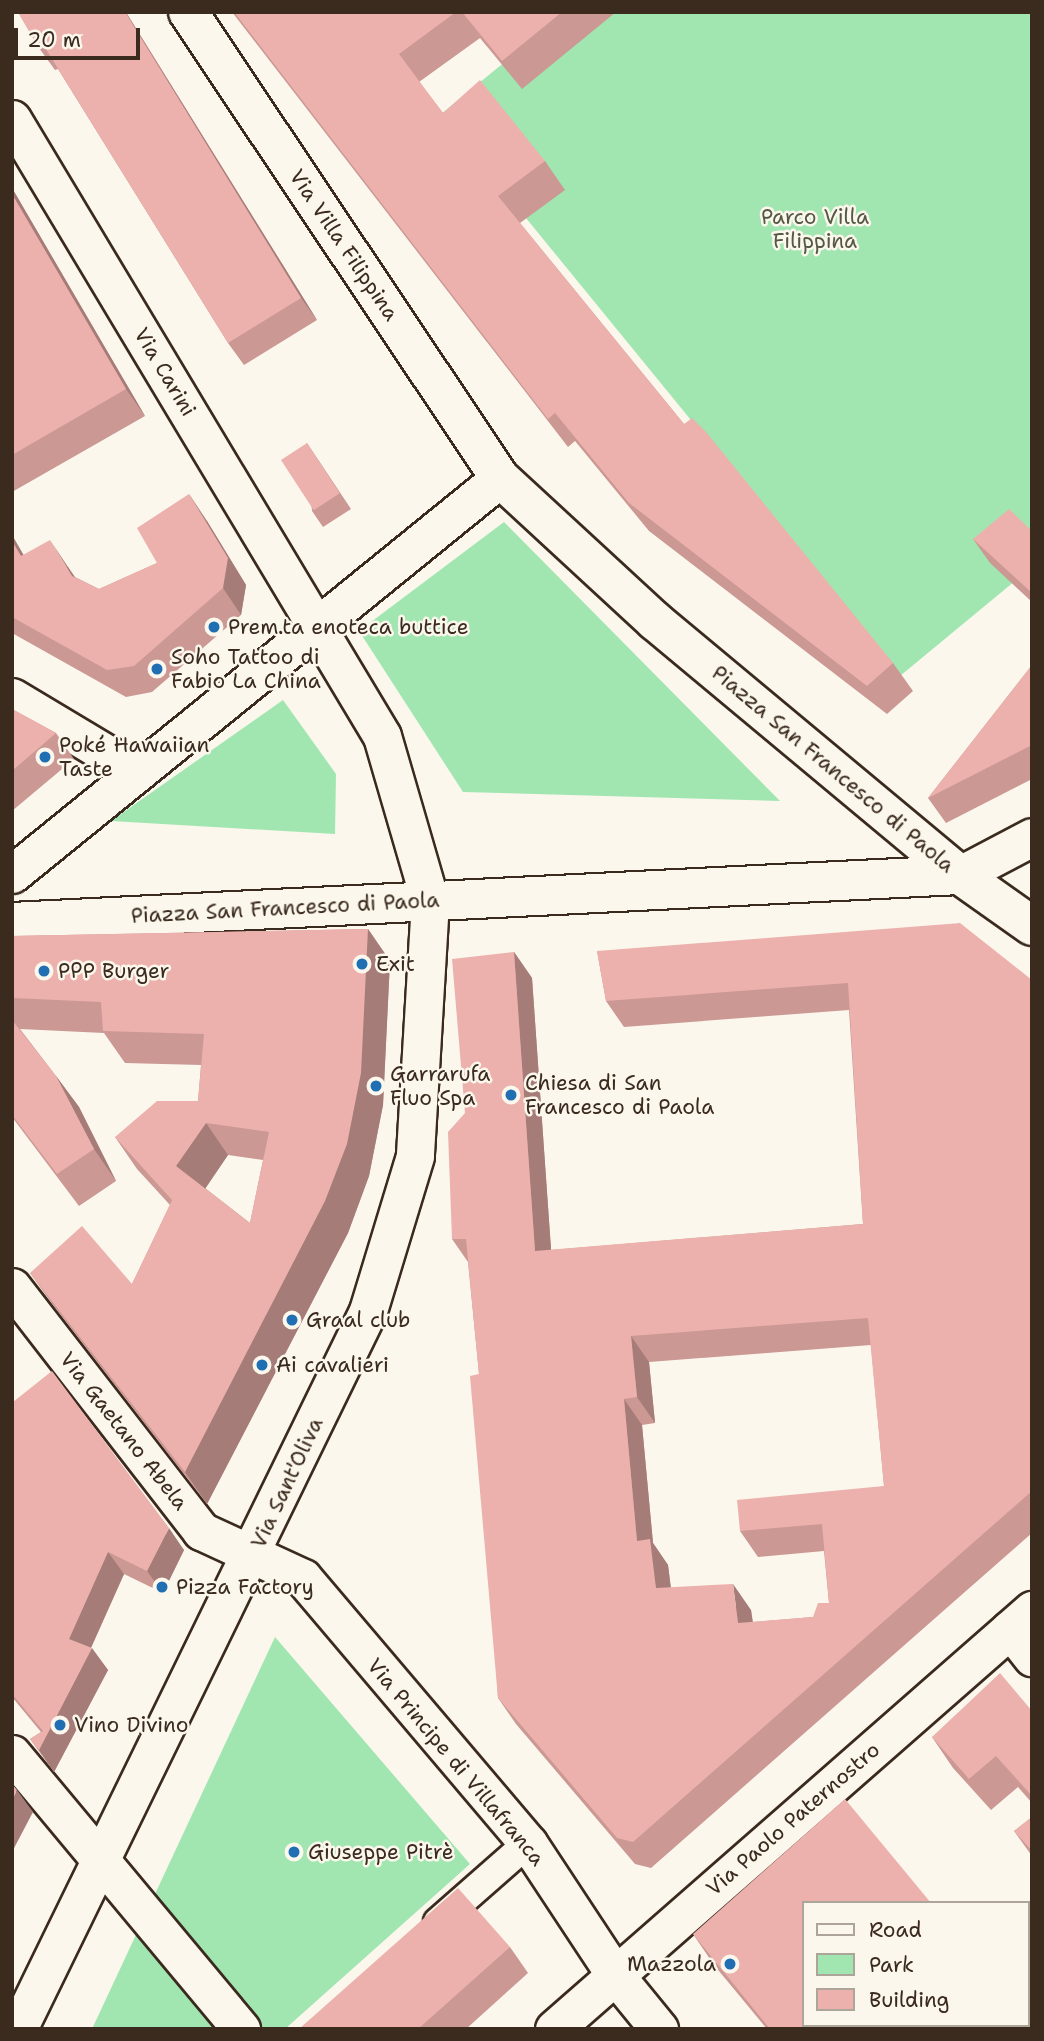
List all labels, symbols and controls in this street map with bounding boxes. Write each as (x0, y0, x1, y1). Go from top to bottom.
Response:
scale bar (18, 14, 144, 58)
text: 20 m (27, 26, 81, 54)
street label: Via Villa Filippina (284, 165, 404, 325)
park label: Parco Villa Filippina (761, 204, 869, 254)
street label: Via Carini (129, 323, 201, 421)
place label: Prem.ta enoteca buttice (228, 614, 469, 640)
marker: Prem.ta enoteca buttice (206, 619, 222, 635)
place label: Soho Tattoo di Fabio La China (171, 644, 321, 694)
street label: Piazza San Francesco di Paola (707, 660, 959, 878)
marker: Soho Tattoo di Fabio La China (149, 661, 165, 677)
place label: Poké Hawaiian Taste (59, 732, 209, 782)
marker: Poké Hawaiian Taste (37, 749, 53, 765)
street label: Piazza San Francesco di Paola (130, 887, 440, 929)
place label: Exit (376, 951, 415, 977)
marker: Exit (354, 956, 370, 972)
place label: PPP Burger (58, 958, 169, 984)
marker: PPP Burger (36, 963, 52, 979)
place label: Garrarufa Fluo Spa (390, 1061, 490, 1111)
place label: Chiesa di San Francesco di Paola (525, 1070, 714, 1120)
marker: Garrarufa Fluo Spa (368, 1078, 384, 1094)
marker: Chiesa di San Francesco di Paola (503, 1087, 519, 1103)
place label: Graal club (306, 1307, 410, 1333)
marker: Graal club (284, 1312, 300, 1328)
street label: Via Gaetano Abela (55, 1347, 193, 1515)
place label: Ai cavalieri (276, 1352, 389, 1378)
marker: Ai cavalieri (254, 1357, 270, 1373)
street label: Via Sant'Oliva (246, 1414, 328, 1552)
place label: Pizza Factory (176, 1574, 314, 1600)
marker: Pizza Factory (154, 1579, 170, 1595)
street label: Via Principe di Villafranca (362, 1653, 550, 1871)
place label: Vino Divino (74, 1712, 188, 1738)
marker: Vino Divino (52, 1717, 68, 1733)
street label: Via Paolo Paternostro (701, 1737, 885, 1901)
place label: Giuseppe Pitrè (308, 1839, 454, 1865)
marker: Giuseppe Pitrè (286, 1844, 302, 1860)
legend (802, 1901, 1030, 2027)
text: Road (869, 1916, 922, 1944)
place label: Mazzola (627, 1951, 716, 1977)
text: Park (869, 1951, 914, 1979)
marker: Mazzola (722, 1956, 738, 1972)
text: Building (869, 1986, 949, 2014)

